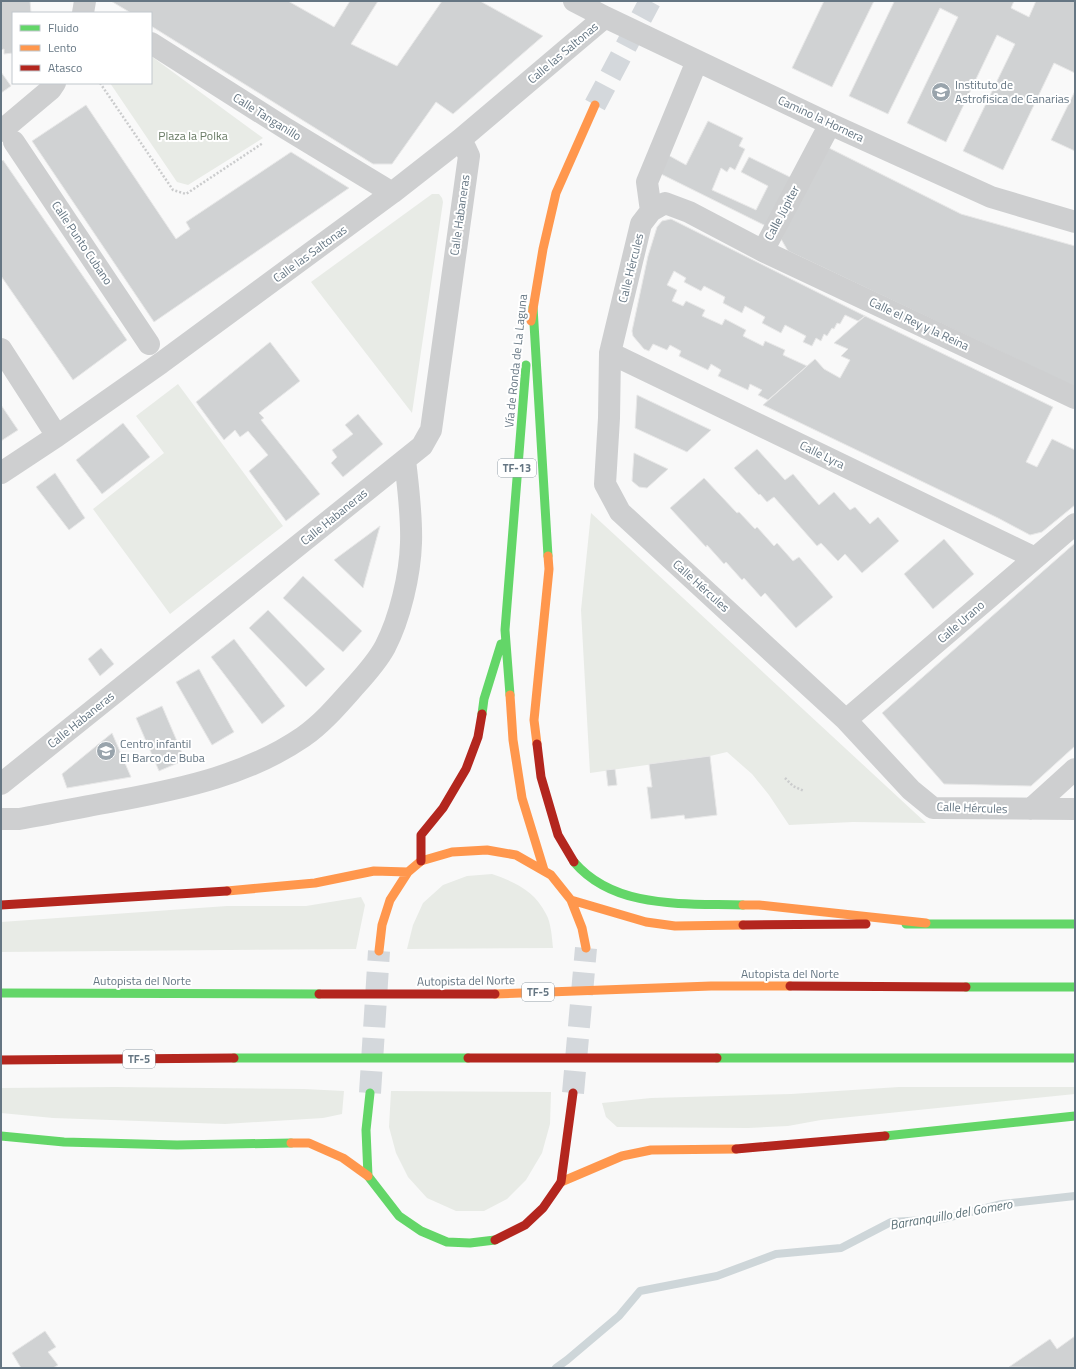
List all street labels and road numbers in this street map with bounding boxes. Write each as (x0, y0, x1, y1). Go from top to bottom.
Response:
street label: Calle las Saltonas (523, 17, 603, 88)
street label: Calle Tanganillo (229, 88, 305, 145)
street label: Camino la Hornera (775, 90, 867, 147)
street label: Calle Habaneras (444, 173, 475, 257)
street label: Calle Júpiter (759, 182, 804, 244)
street label: Calle Punto Cubano (47, 197, 118, 289)
street label: Calle las Saltonas (269, 220, 351, 287)
street label: Calle Hércules (613, 231, 648, 305)
street label: Calle el Rey y la Reina (866, 292, 972, 355)
street label: Vía de Ronda de La Laguna (499, 293, 532, 429)
street label: Calle Lyra (797, 436, 848, 474)
road number: TF-13 (498, 459, 536, 477)
street label: Calle Habaneras (296, 483, 372, 550)
street label: Calle Hércules (669, 555, 734, 617)
street label: Calle Urano (933, 596, 989, 648)
street label: Calle Habaneras (43, 686, 119, 753)
street label: Calle Hércules (936, 797, 1008, 818)
street label: Autopista del Norte (741, 964, 839, 983)
street label: Autopista del Norte (417, 970, 515, 991)
street label: Autopista del Norte (93, 971, 191, 990)
road number: TF-5 (522, 983, 554, 1001)
road number: TF-5 (123, 1050, 155, 1068)

